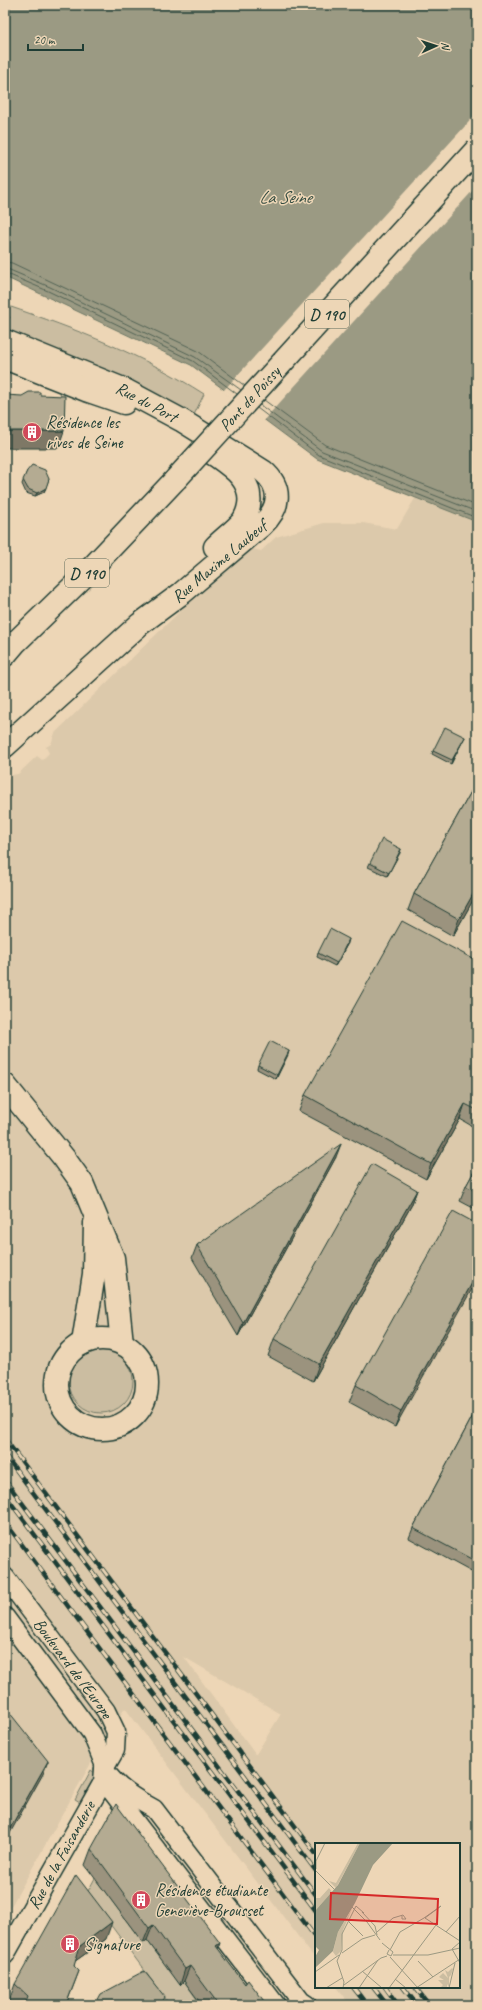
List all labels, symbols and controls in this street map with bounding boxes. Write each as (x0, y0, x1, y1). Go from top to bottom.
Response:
scale bar (28, 26, 83, 52)
north arrow (416, 26, 456, 66)
text: 20 m (34, 32, 56, 48)
text: N (439, 42, 453, 51)
water label: La Seine (259, 186, 314, 208)
road number: D 190 (305, 300, 349, 328)
street label: Pont de Poissy (215, 361, 286, 436)
street label: Rue du Port (113, 377, 183, 428)
place label: Résidence les rives de Seine (46, 412, 124, 453)
building icon: Résidence les rives de Seine (21, 421, 43, 443)
street label: Rue Maxime Laubeuf (168, 513, 274, 607)
road number: D 190 (65, 559, 109, 587)
street label: Boulevard de l'Europe (29, 1614, 118, 1723)
street label: Rue de la Faisanderie (23, 1796, 101, 1913)
inset map (315, 1843, 460, 1988)
place label: Résidence étudiante Geneviève-Brousset (155, 1880, 269, 1921)
building icon: Résidence étudiante Geneviève-Brousset (130, 1889, 152, 1911)
building icon: Signature (59, 1933, 81, 1955)
place label: Signature (84, 1934, 141, 1955)

